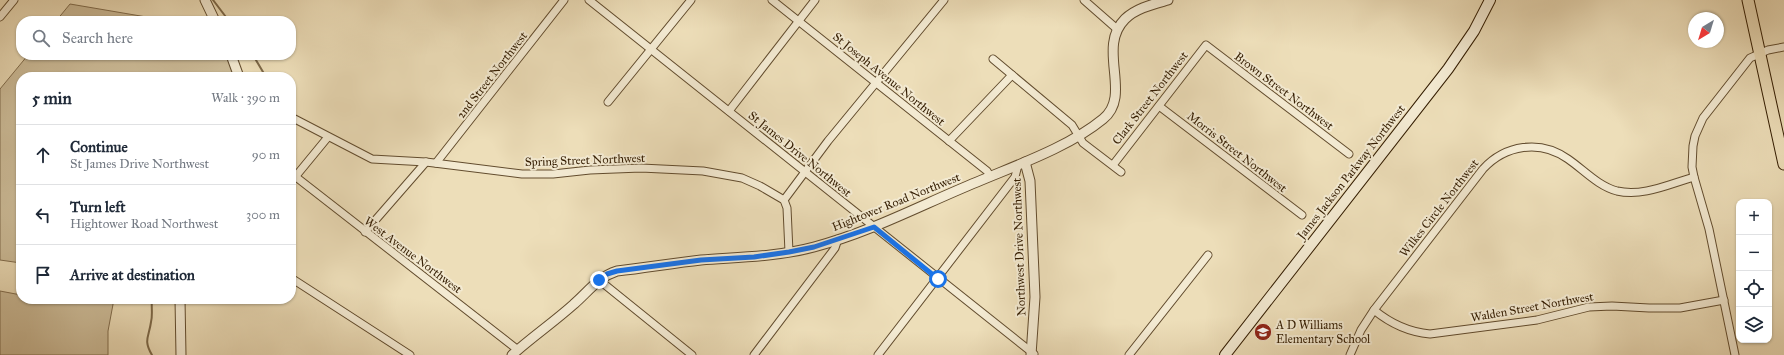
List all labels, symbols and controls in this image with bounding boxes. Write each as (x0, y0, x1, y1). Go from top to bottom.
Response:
north arrow (1688, 12, 1724, 48)
search box (16, 16, 296, 60)
icon: search (30, 27, 52, 49)
street label: 2nd Street Northwest (454, 28, 531, 121)
text: Search here (62, 29, 133, 47)
street label: St Joseph Avenue Northwest (829, 29, 949, 130)
street label: Clark Street Northwest (1109, 48, 1191, 147)
street label: Brown Street Northwest (1232, 49, 1337, 133)
text: 5 min (32, 88, 72, 109)
text: Walk · 390 m (211, 90, 280, 106)
street label: James Jackson Parkway Northwest (1293, 101, 1409, 244)
street label: St James Drive Northwest (745, 108, 855, 201)
street label: Morris Street Northwest (1184, 109, 1290, 196)
text: Continue (70, 138, 128, 156)
icon: ahead (32, 144, 54, 166)
text: 90 m (252, 147, 280, 163)
street label: Spring Street Northwest (525, 151, 646, 170)
text: St James Drive Northwest (70, 156, 209, 172)
street label: Wilkes Circle Northwest (1397, 156, 1482, 260)
street label: Hightower Road Northwest (830, 170, 963, 235)
street label: Northwest Drive Northwest (1010, 177, 1028, 316)
text: Turn left (70, 198, 126, 216)
map controls (1736, 199, 1772, 343)
button: + (1736, 199, 1772, 235)
icon: left (32, 204, 54, 226)
text: 300 m (246, 207, 280, 223)
street label: West Avenue Northwest (361, 214, 465, 297)
text: Hightower Road Northwest (70, 216, 218, 232)
button: − (1736, 235, 1772, 271)
icon: arrive (32, 264, 54, 286)
text: Arrive at destination (70, 266, 195, 284)
route start (929, 270, 947, 288)
route end (590, 271, 608, 289)
button: locate (1736, 271, 1772, 307)
street label: Walden Street Northwest (1470, 289, 1595, 325)
button: layers (1736, 307, 1772, 343)
place label: A D Williams Elementary School (1275, 318, 1371, 346)
school or university icon: A D Williams Elementary School (1253, 322, 1273, 342)

